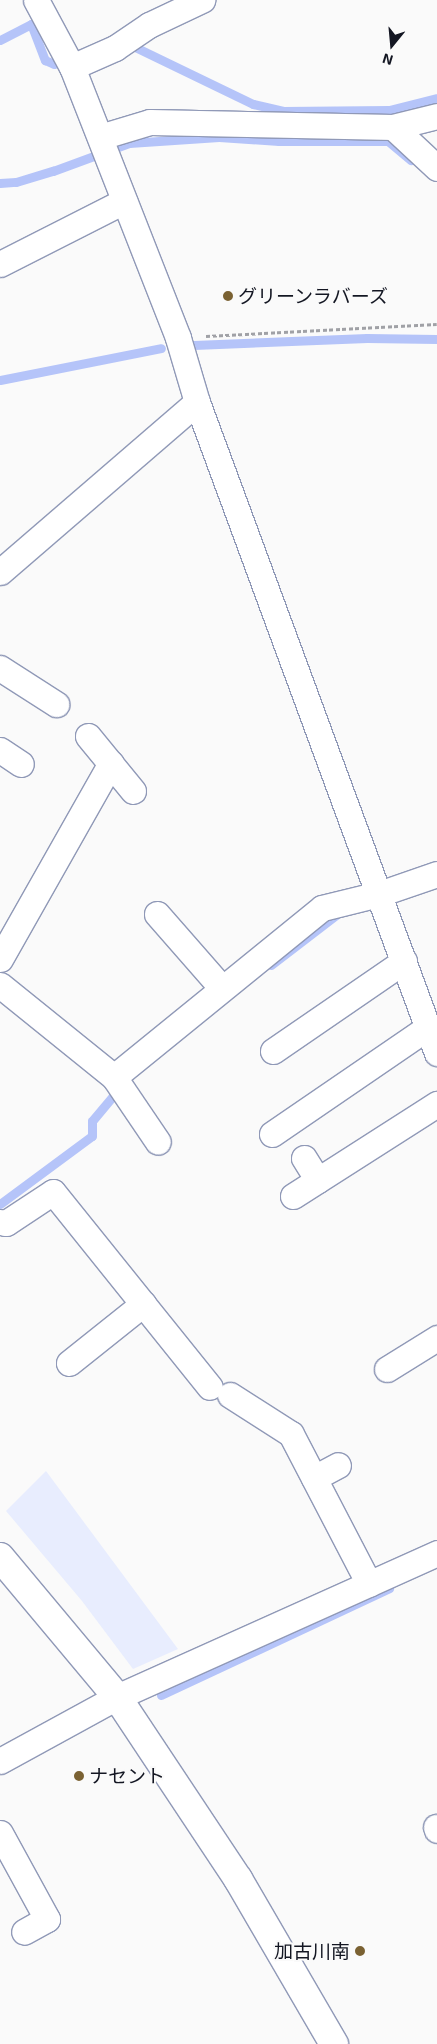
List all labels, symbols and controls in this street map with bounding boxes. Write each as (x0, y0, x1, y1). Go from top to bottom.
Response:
north arrow (367, 20, 417, 70)
text: N (380, 50, 395, 69)
place label: グリーンラバーズ (238, 285, 390, 307)
marker: グリーンラバーズ (222, 290, 234, 302)
place label: ナセント (89, 1765, 165, 1787)
marker: ナセント (73, 1770, 85, 1782)
place label: 加古川南 (274, 1940, 350, 1962)
marker: 加古川南 (354, 1945, 366, 1957)

